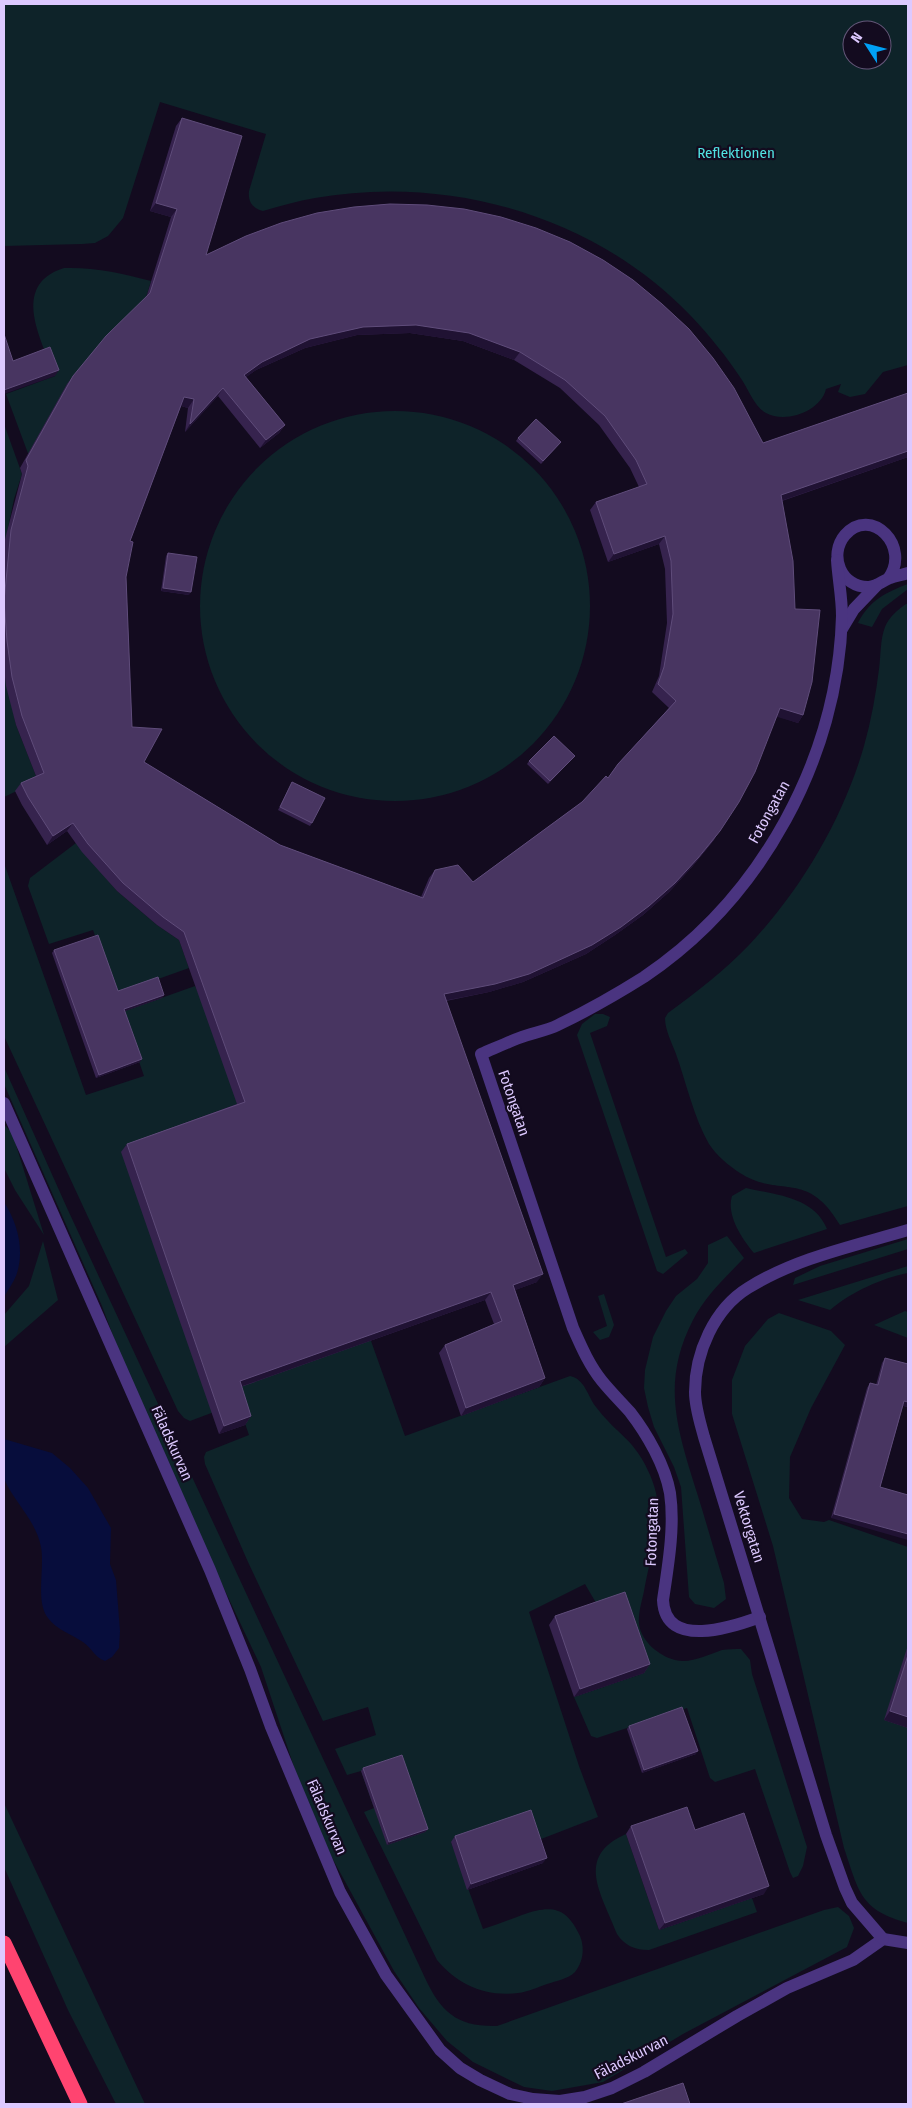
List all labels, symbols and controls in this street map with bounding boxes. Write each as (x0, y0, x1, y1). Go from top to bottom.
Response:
north arrow (842, 20, 892, 70)
text: N (848, 29, 866, 46)
park label: Reflektionen (697, 144, 775, 162)
street label: Fotongatan (745, 778, 793, 846)
street label: Fotongatan (494, 1068, 534, 1138)
street label: Fäladskurvan (147, 1403, 197, 1483)
street label: Vektorgatan (730, 1489, 768, 1565)
street label: Fotongatan (642, 1497, 662, 1567)
street label: Fäladskurvan (303, 1777, 351, 1857)
street label: Fäladskurvan (591, 2031, 671, 2083)

